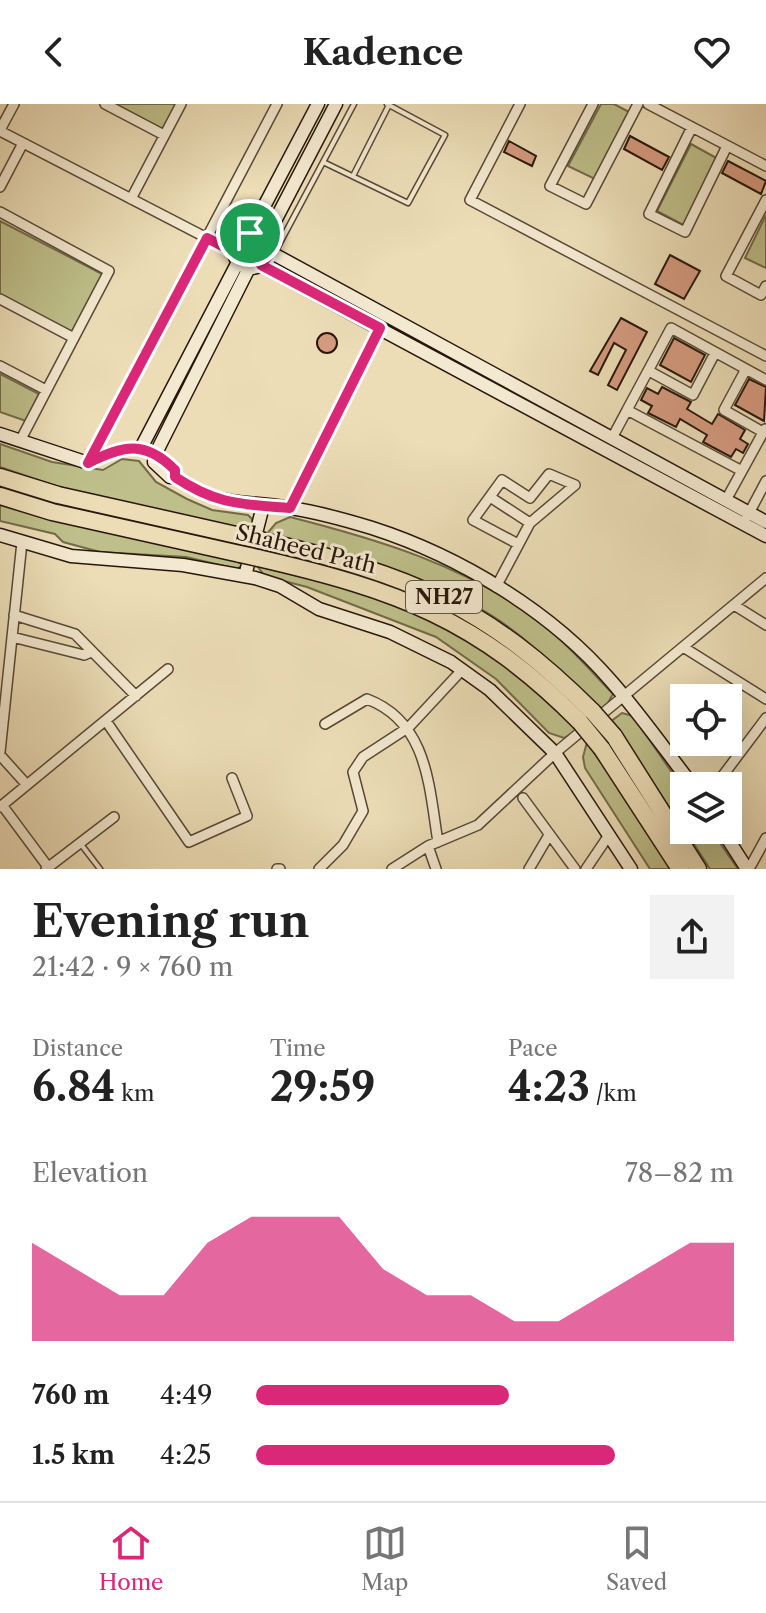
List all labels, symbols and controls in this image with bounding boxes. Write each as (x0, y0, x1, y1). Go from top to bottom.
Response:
icon: back (32, 30, 76, 74)
text: Kadence (302, 30, 464, 74)
icon: heart (690, 30, 734, 74)
pin (216, 199, 284, 267)
icon: arrive (228, 211, 272, 255)
street label: Shaheed Path (233, 519, 379, 580)
road number: NH27 (406, 581, 482, 613)
map controls (670, 684, 742, 844)
button: locate (670, 684, 742, 756)
button: layers (670, 772, 742, 844)
text: Evening run (32, 894, 309, 948)
button: share (650, 895, 734, 979)
text: 21:42 · 9 × 760 m (32, 951, 233, 983)
text: Distance (32, 1035, 123, 1062)
text: Time (270, 1035, 326, 1062)
text: Pace (508, 1035, 558, 1062)
text: 6.84 (32, 1062, 115, 1111)
text: 29:59 (270, 1062, 375, 1111)
text: 4:23 (508, 1062, 590, 1111)
text: km (115, 1080, 154, 1107)
text: /km (590, 1080, 637, 1107)
text: Elevation (32, 1157, 148, 1189)
text: 78–82 m (625, 1157, 734, 1189)
text: 760 m (32, 1379, 109, 1411)
text: 4:49 (160, 1379, 213, 1411)
text: 1.5 km (32, 1439, 115, 1471)
text: 4:25 (160, 1439, 211, 1471)
tab: Home (99, 1521, 163, 1596)
tab: Map (361, 1521, 408, 1596)
tab: Saved (606, 1521, 667, 1596)

